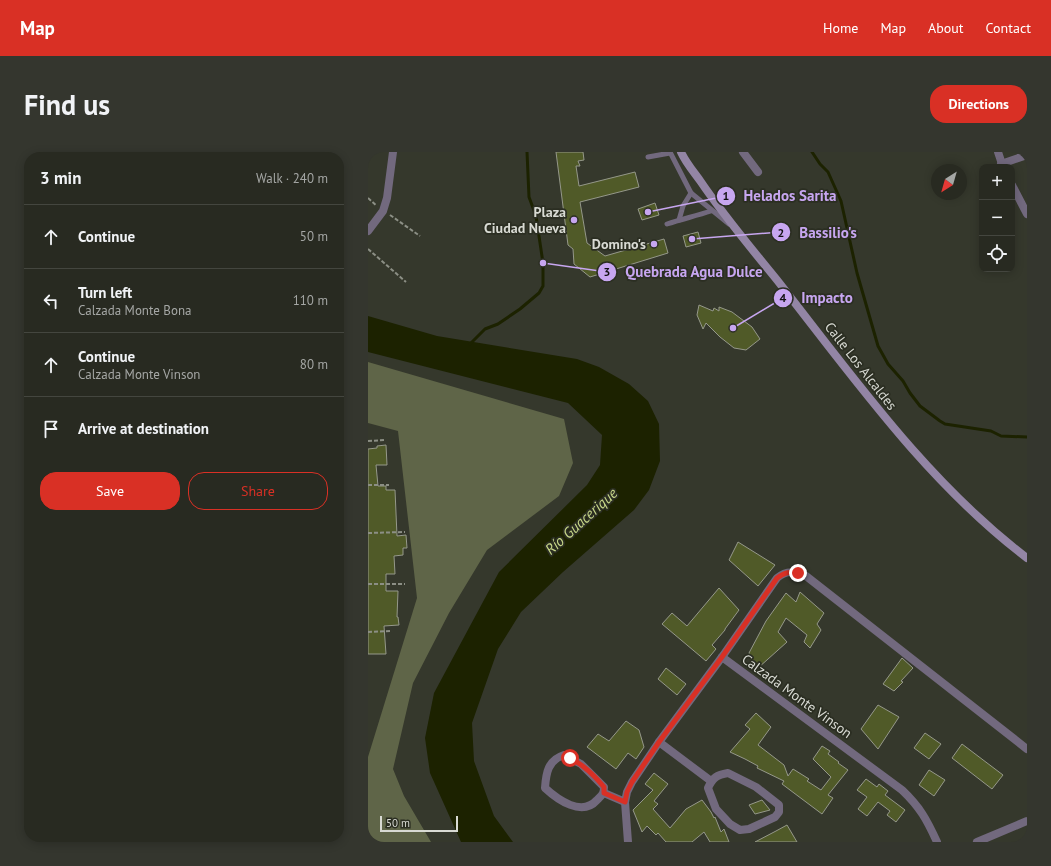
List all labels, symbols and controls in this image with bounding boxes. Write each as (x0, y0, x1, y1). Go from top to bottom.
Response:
text: Map (20, 16, 55, 40)
text: Home (823, 19, 858, 37)
text: Map (880, 19, 906, 37)
text: About (928, 19, 964, 37)
text: Contact (986, 19, 1031, 37)
button: Directions (930, 85, 1027, 123)
text: Find us (24, 86, 110, 123)
north arrow (931, 164, 967, 200)
map controls (979, 164, 1015, 272)
button: + (979, 164, 1015, 200)
text: 3 min (40, 167, 81, 189)
text: Walk · 240 m (256, 170, 328, 187)
callout: Helados Sarita (716, 182, 844, 209)
text: Helados Sarita (744, 186, 836, 205)
text: 1 (723, 188, 729, 203)
button: − (979, 200, 1015, 236)
place label: Plaza Ciudad Nueva (484, 203, 566, 237)
marker: Plaza Ciudad Nueva (569, 215, 579, 225)
callout: Bassilio's (771, 219, 865, 246)
text: Bassilio's (799, 223, 857, 242)
text: 2 (778, 225, 784, 240)
icon: ahead (40, 226, 62, 248)
text: Continue (78, 227, 135, 246)
text: 50 m (300, 228, 328, 245)
place label: Domino's (592, 235, 646, 253)
button: locate (979, 236, 1015, 272)
marker: Domino's (649, 239, 659, 249)
callout: Quebrada Agua Dulce (597, 258, 771, 285)
text: Quebrada Agua Dulce (625, 262, 763, 281)
text: 3 (604, 264, 610, 279)
text: Turn left (78, 283, 132, 302)
callout: Impacto (773, 284, 860, 311)
text: Impacto (801, 288, 853, 307)
icon: left (40, 290, 62, 312)
text: 4 (780, 290, 787, 305)
text: 110 m (293, 292, 328, 309)
text: Calzada Monte Bona (78, 302, 191, 319)
street label: Calle Los Alcaldes (821, 318, 901, 414)
text: Continue (78, 347, 135, 366)
icon: ahead (40, 354, 62, 376)
text: 80 m (300, 356, 328, 373)
text: Calzada Monte Vinson (78, 366, 200, 383)
icon: arrive (40, 418, 62, 440)
text: Arrive at destination (78, 419, 209, 438)
button: Save (40, 472, 180, 510)
button: Share (188, 472, 328, 510)
water label: Río Guacerique (541, 483, 621, 559)
route end (789, 564, 807, 582)
street label: Calzada Monte Vinson (738, 650, 856, 742)
route start (561, 749, 579, 767)
scale bar (380, 814, 458, 833)
text: 50 m (386, 816, 410, 830)

